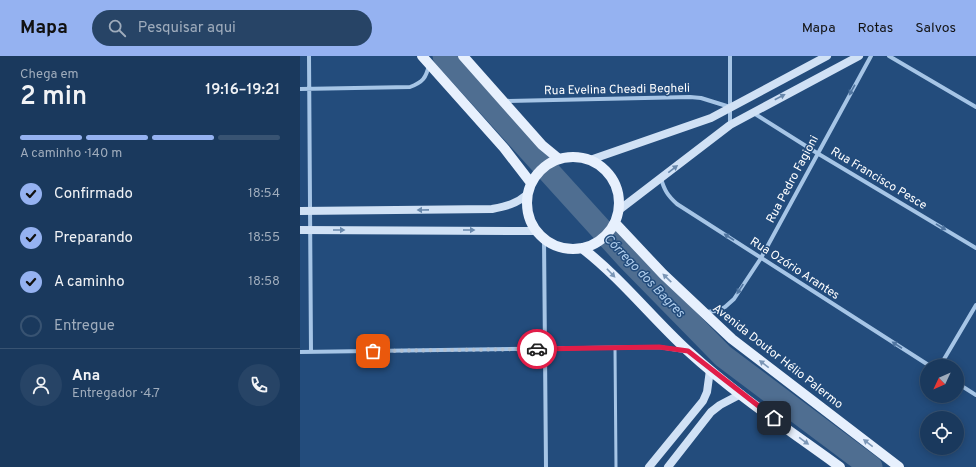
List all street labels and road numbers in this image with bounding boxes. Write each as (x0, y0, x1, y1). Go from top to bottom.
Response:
street label: Rua Evelina Cheadi Begheli (544, 81, 690, 99)
street label: Rua Pedro Fagioni (763, 133, 823, 226)
street label: Rua Francisco Pesce (827, 144, 930, 214)
street label: Rua Ozório Arantes (747, 234, 842, 304)
street label: Avenida Doutor Hélio Palermo (709, 301, 846, 413)

